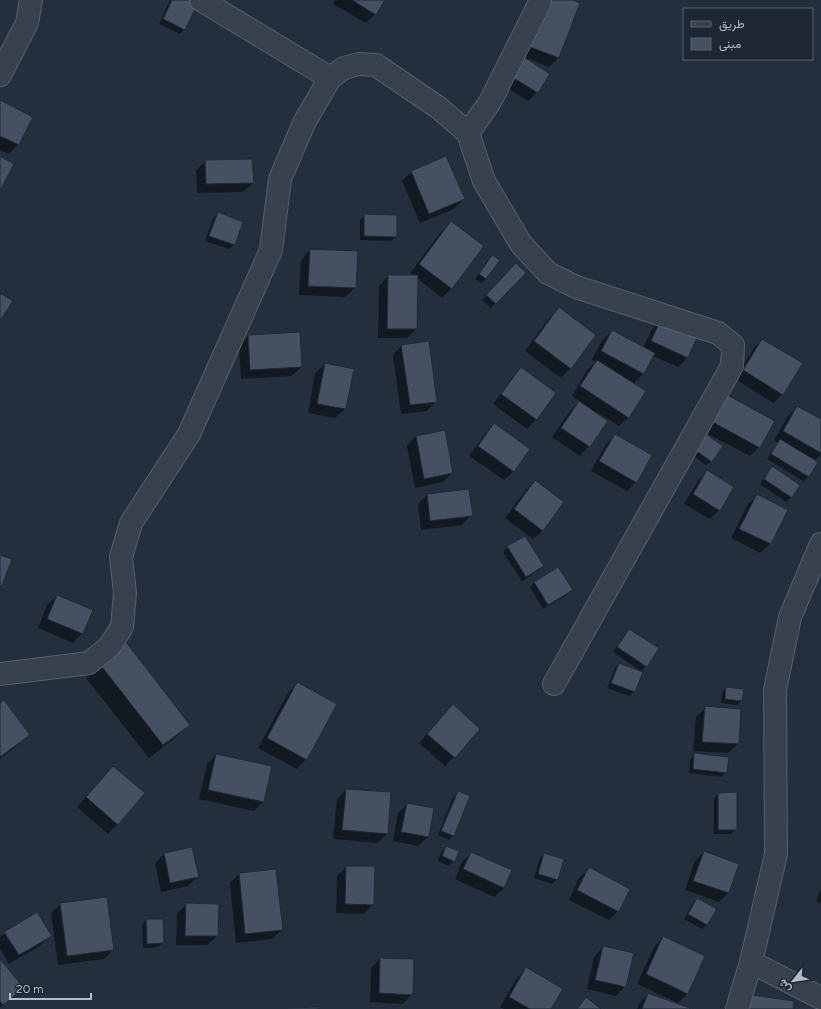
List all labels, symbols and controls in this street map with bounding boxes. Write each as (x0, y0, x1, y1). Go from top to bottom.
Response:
legend (683, 8, 813, 60)
text: طريق (719, 17, 745, 32)
text: مبنى (719, 37, 741, 52)
north arrow (773, 961, 813, 1001)
scale bar (10, 975, 91, 1001)
text: ش (776, 977, 794, 995)
text: 20 m (16, 982, 44, 996)

